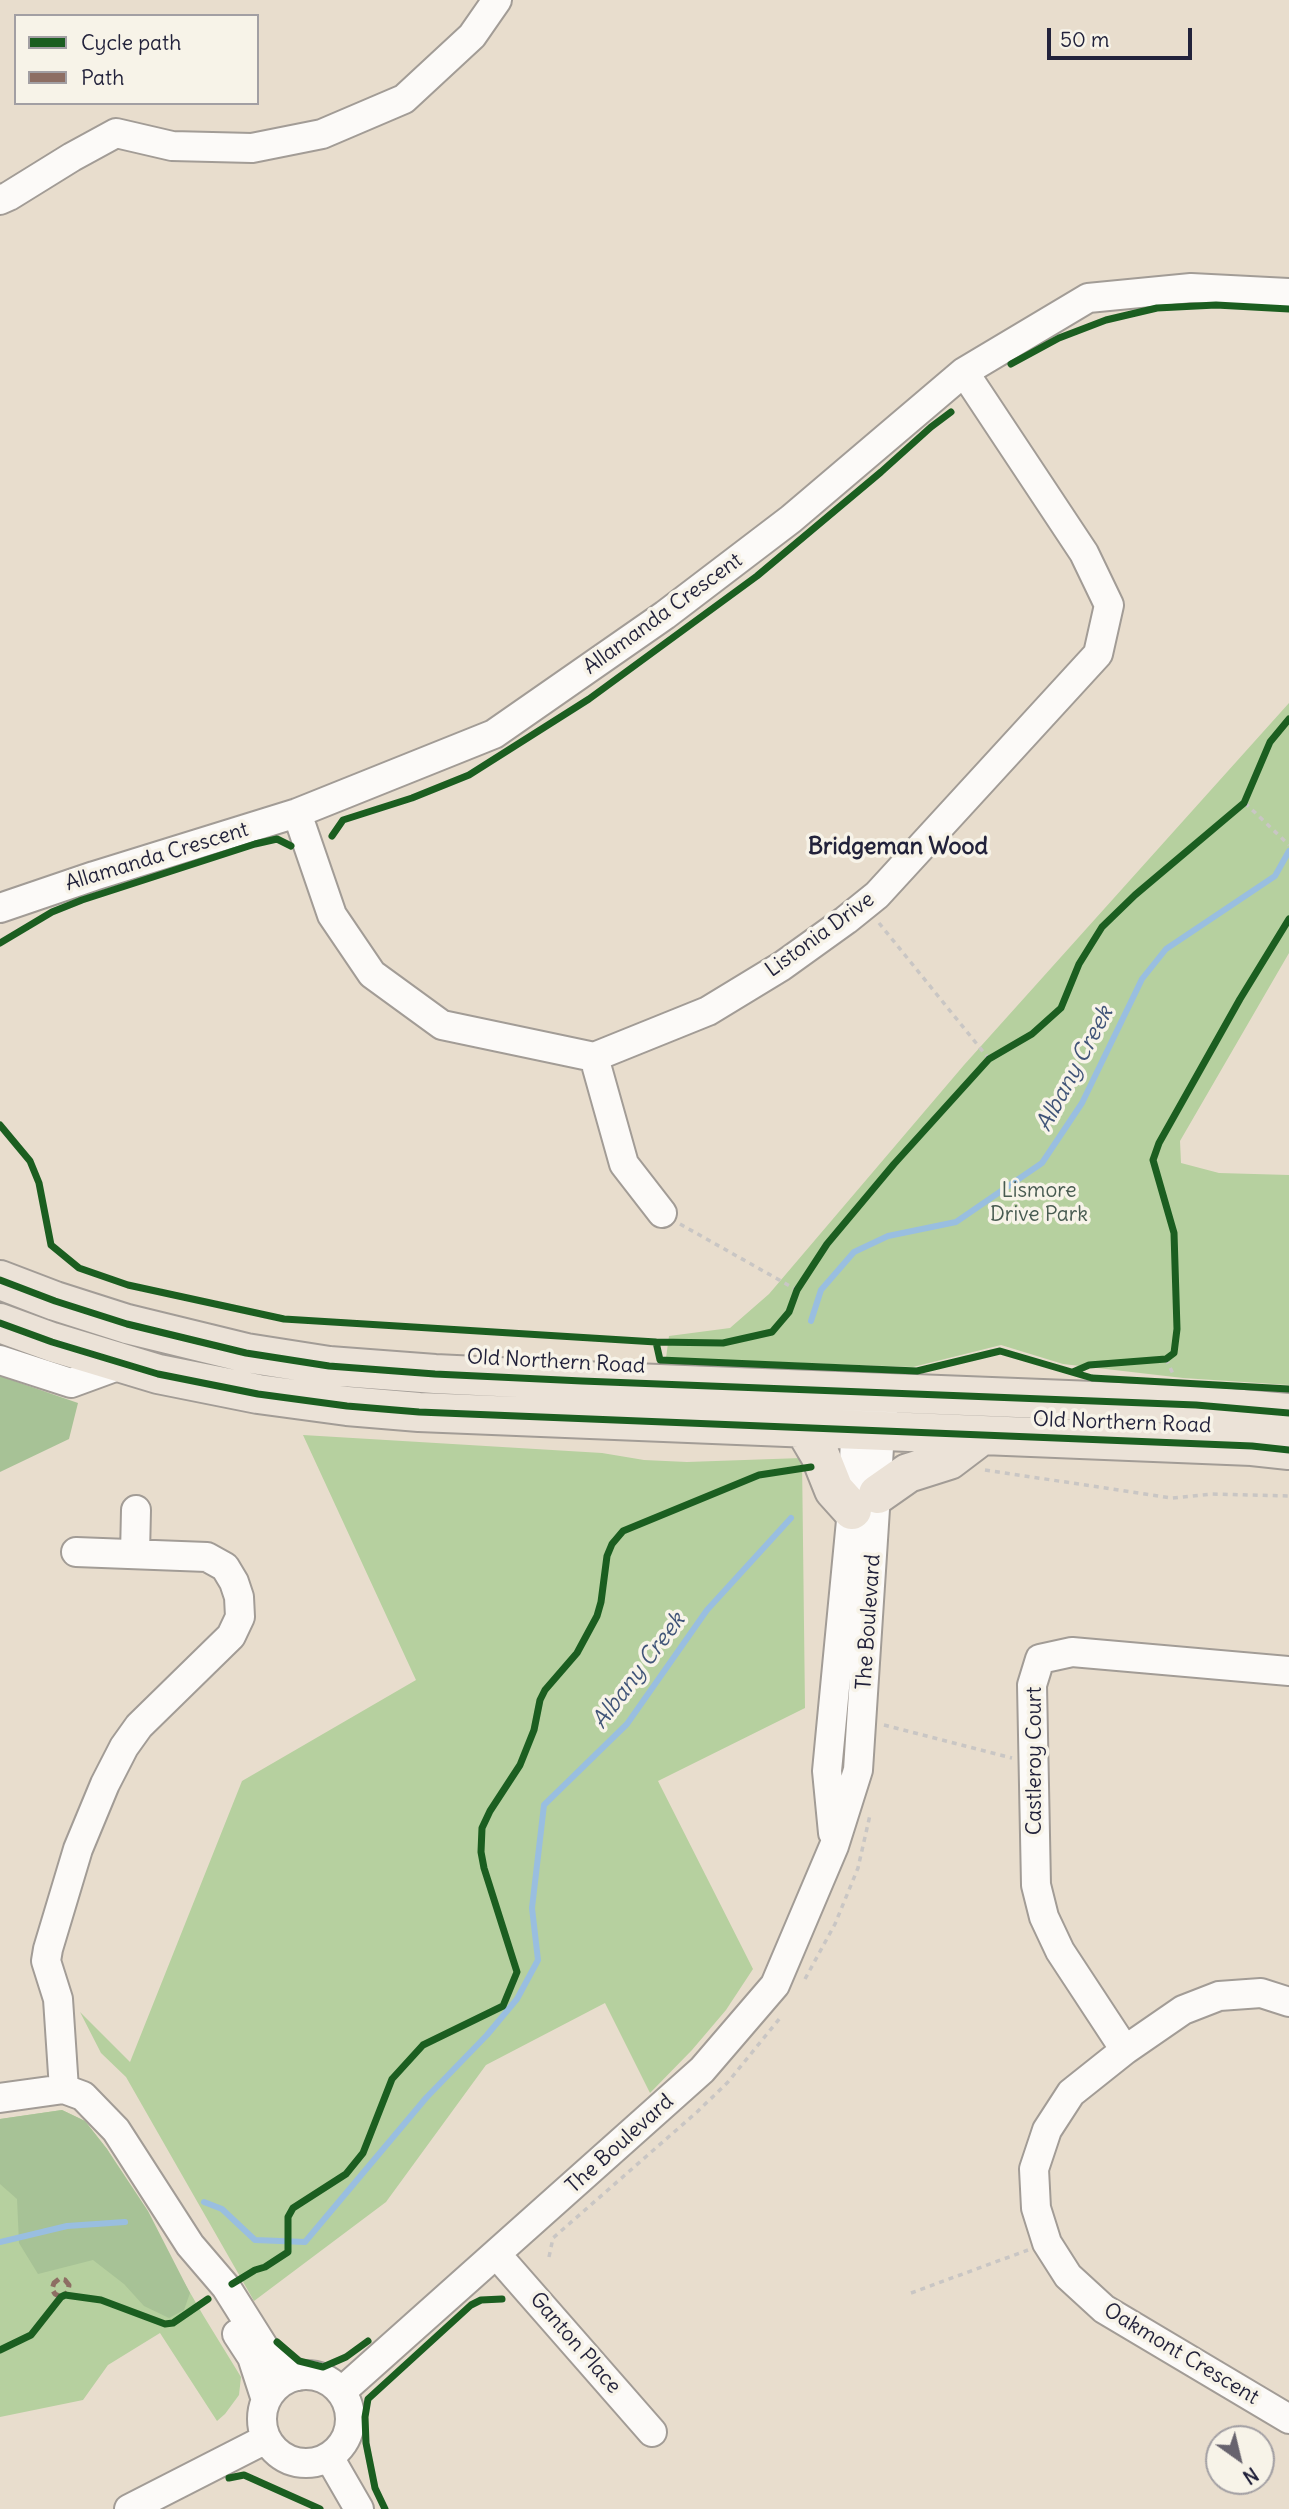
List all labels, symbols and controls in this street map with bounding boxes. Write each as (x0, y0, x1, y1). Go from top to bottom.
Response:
legend (14, 14, 259, 105)
scale bar (1051, 14, 1196, 58)
text: 50 m (1060, 26, 1109, 53)
text: Cycle path (81, 29, 181, 56)
text: Path (81, 64, 124, 91)
street label: Allamanda Crescent (579, 548, 747, 680)
street label: Allamanda Crescent (62, 817, 252, 897)
district label: Bridgeman Wood (808, 833, 988, 861)
street label: Listonia Drive (761, 887, 879, 983)
water label: Albany Creek (1030, 1002, 1120, 1136)
park label: Lismore Drive Park (990, 1178, 1088, 1228)
street label: Old Northern Road (466, 1345, 646, 1379)
street label: Old Northern Road (1032, 1407, 1212, 1439)
street label: The Boulevard (852, 1553, 886, 1691)
water label: Albany Creek (587, 1608, 691, 1734)
street label: Castleroy Court (1022, 1687, 1048, 1835)
street label: The Boulevard (561, 2089, 679, 2199)
street label: Ganton Place (524, 2287, 626, 2399)
street label: Oakmont Crescent (1099, 2298, 1263, 2410)
north arrow (1205, 2425, 1275, 2495)
text: N (1238, 2462, 1263, 2489)

